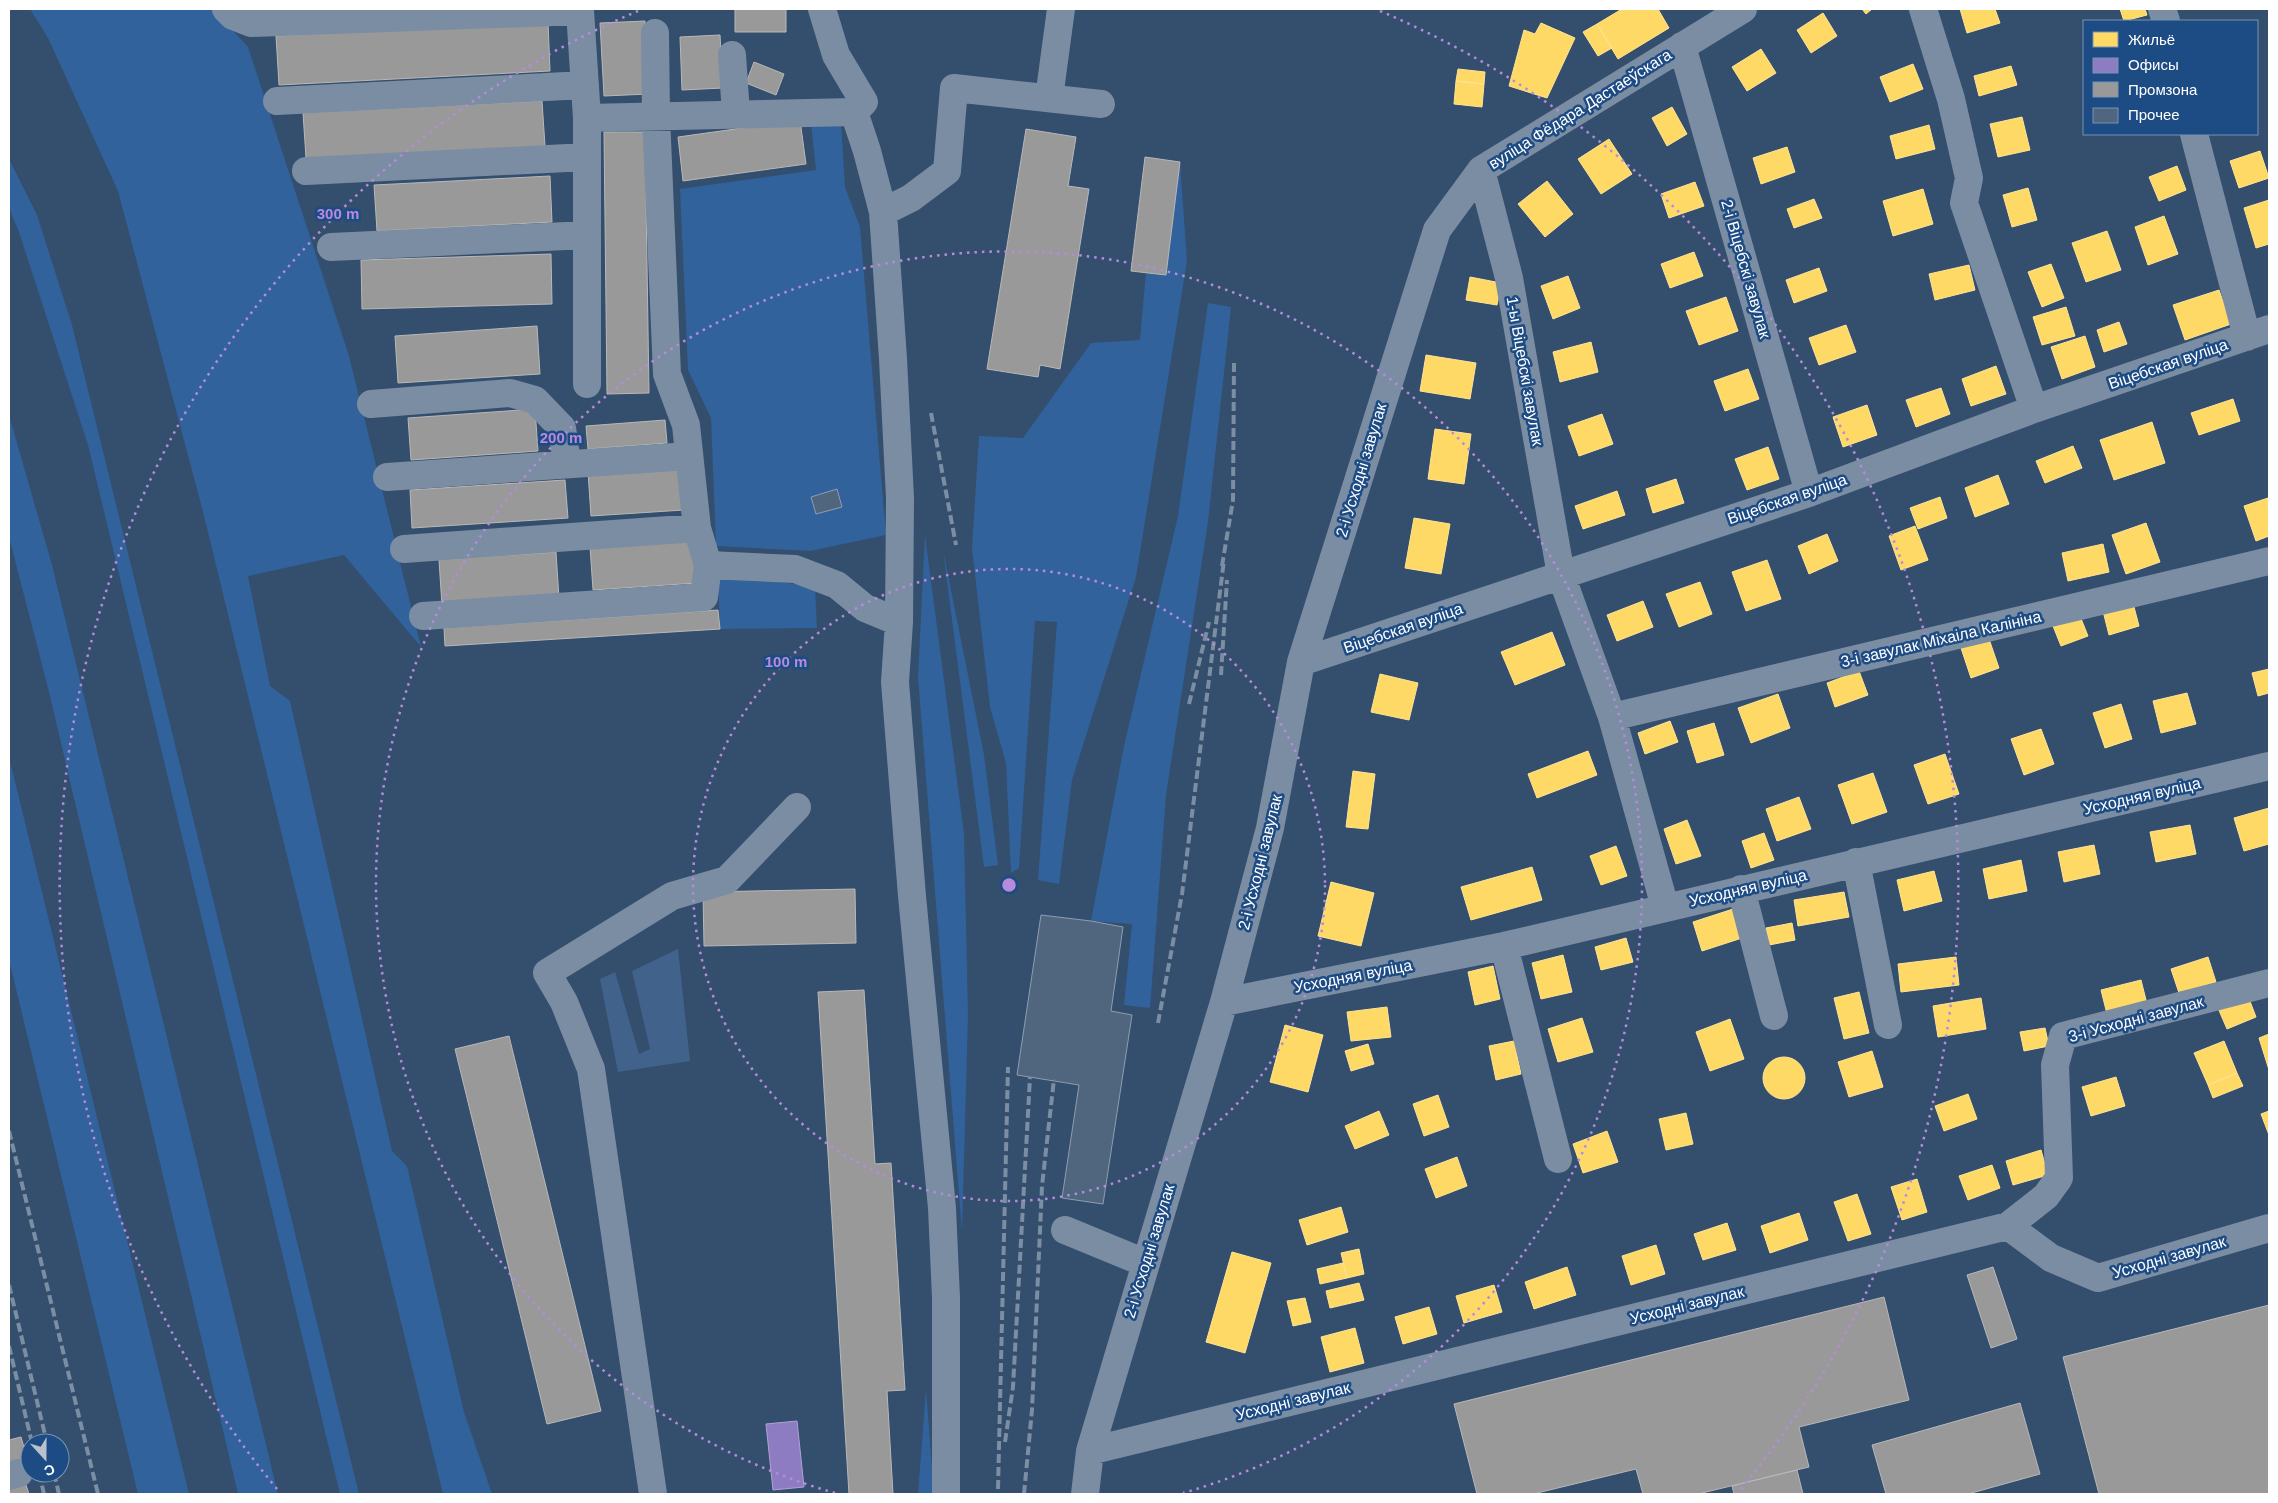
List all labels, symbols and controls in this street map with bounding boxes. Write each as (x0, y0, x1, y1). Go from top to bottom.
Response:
legend (2083, 20, 2258, 135)
text: Жильё (2128, 31, 2175, 48)
street label: вуліца Фёдара Дастаеўскага (1486, 46, 1675, 172)
text: Офисы (2128, 56, 2179, 73)
text: Промзона (2128, 81, 2198, 98)
text: Прочее (2128, 106, 2180, 123)
street label: 2-і Віцебскі завулак (1718, 198, 1774, 341)
text: 300 m (317, 205, 359, 222)
street label: 1-ы Віцебскі завулак (1503, 295, 1547, 448)
street label: Віцебская вуліца (2106, 336, 2230, 392)
street label: 2-і Усходні завулак (1333, 400, 1390, 539)
text: 200 m (540, 429, 582, 446)
street label: Віцебская вуліца (1725, 471, 1849, 527)
street label: Віцебская вуліца (1341, 600, 1465, 656)
street label: 3-і завулак Міхаіла Калініна (1839, 608, 2043, 670)
text: 100 m (765, 653, 807, 670)
street label: Усходняя вуліца (2082, 774, 2203, 818)
street label: 2-і Усходні завулак (1235, 791, 1285, 932)
street label: Усходняя вуліца (1688, 866, 1809, 910)
centre of rings (1000, 876, 1018, 894)
street label: Усходняя вуліца (1292, 956, 1414, 996)
street label: 3-і Усходні завулак (2067, 993, 2206, 1045)
street label: 2-і Усходні завулак (1121, 1181, 1178, 1320)
street label: Усходні завулак (2110, 1232, 2228, 1281)
street label: Усходні завулак (1628, 1282, 1747, 1327)
street label: Усходні завулак (1234, 1378, 1353, 1423)
north arrow (20, 1433, 70, 1483)
text: С (42, 1461, 57, 1479)

